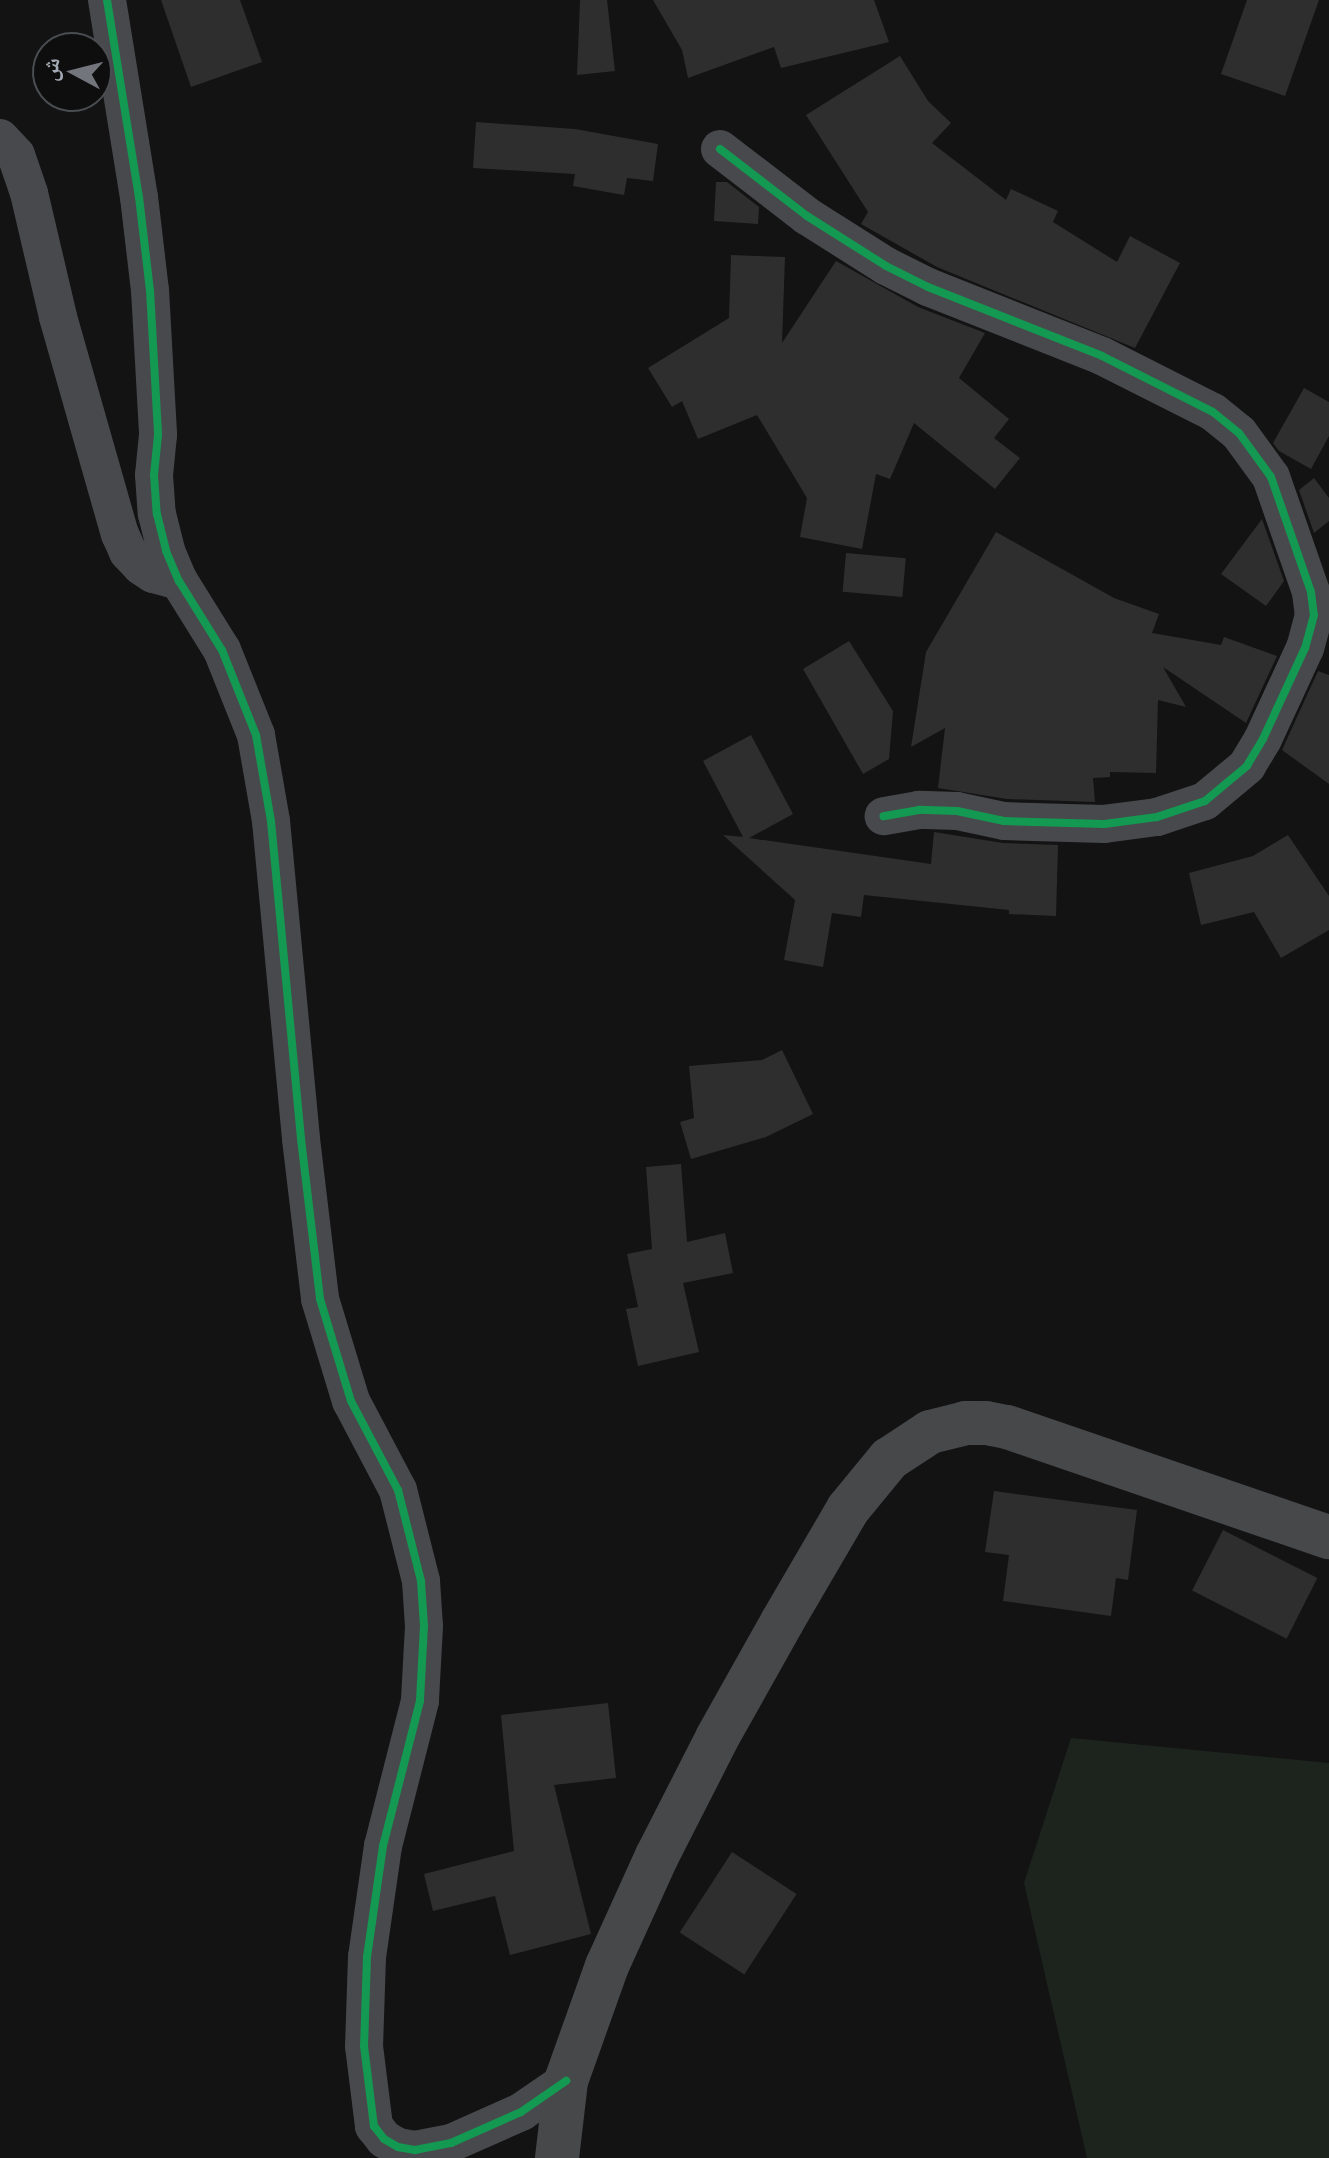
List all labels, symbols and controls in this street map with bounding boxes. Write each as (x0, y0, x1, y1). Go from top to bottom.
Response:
north arrow (32, 32, 112, 112)
text: ش (35, 56, 64, 82)

